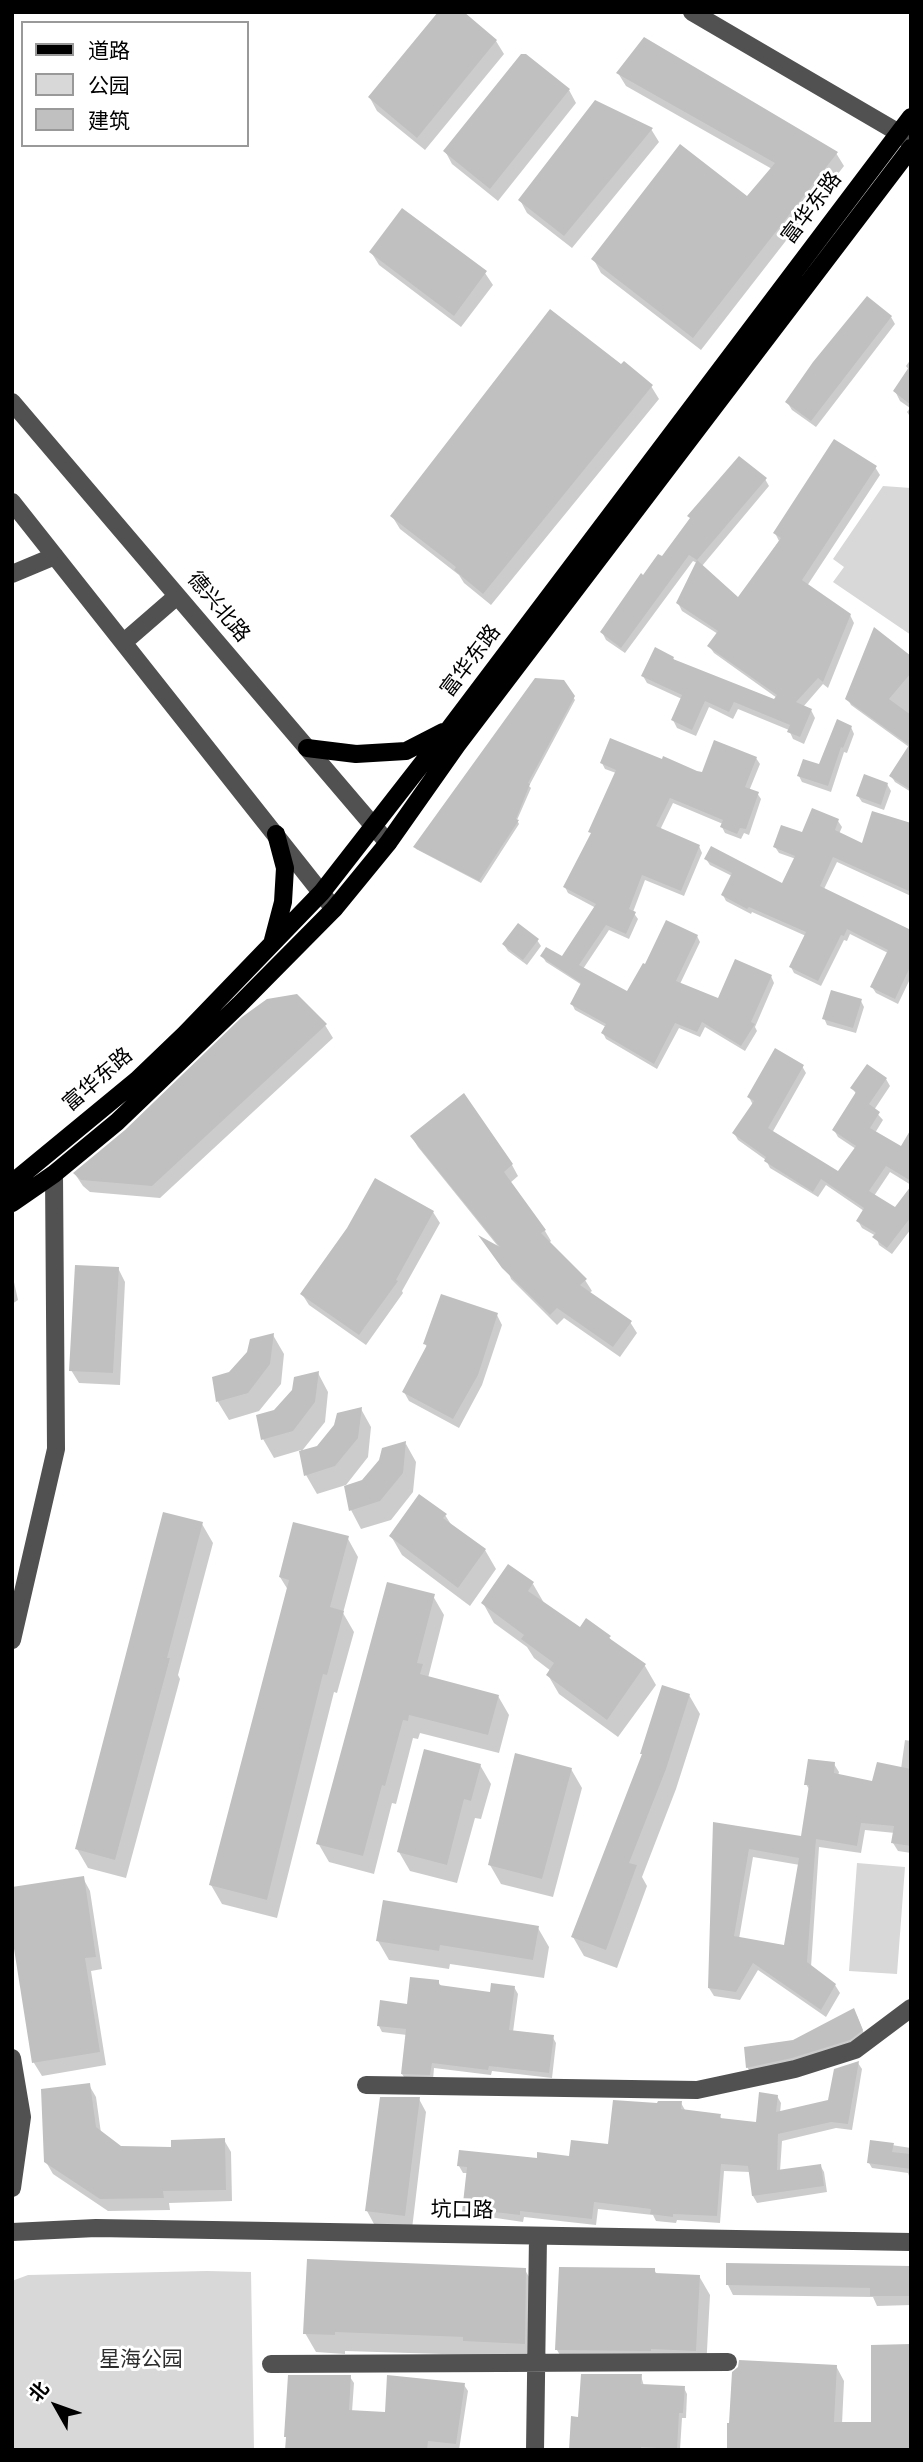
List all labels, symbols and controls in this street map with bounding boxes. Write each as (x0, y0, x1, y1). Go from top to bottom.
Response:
legend (21, 21, 248, 147)
text: 道路 (88, 36, 130, 66)
text: 公园 (88, 71, 130, 101)
text: 建筑 (88, 106, 130, 136)
street label: 富华东路 (778, 168, 848, 250)
street label: 德兴北路 (180, 568, 254, 648)
street label: 富华东路 (437, 621, 507, 703)
street label: 富华东路 (59, 1044, 139, 1118)
street label: 坑口路 (430, 2199, 494, 2225)
park label: 星海公园 (99, 2348, 183, 2374)
north arrow (21, 2371, 91, 2441)
text: 北 (23, 2376, 56, 2408)

